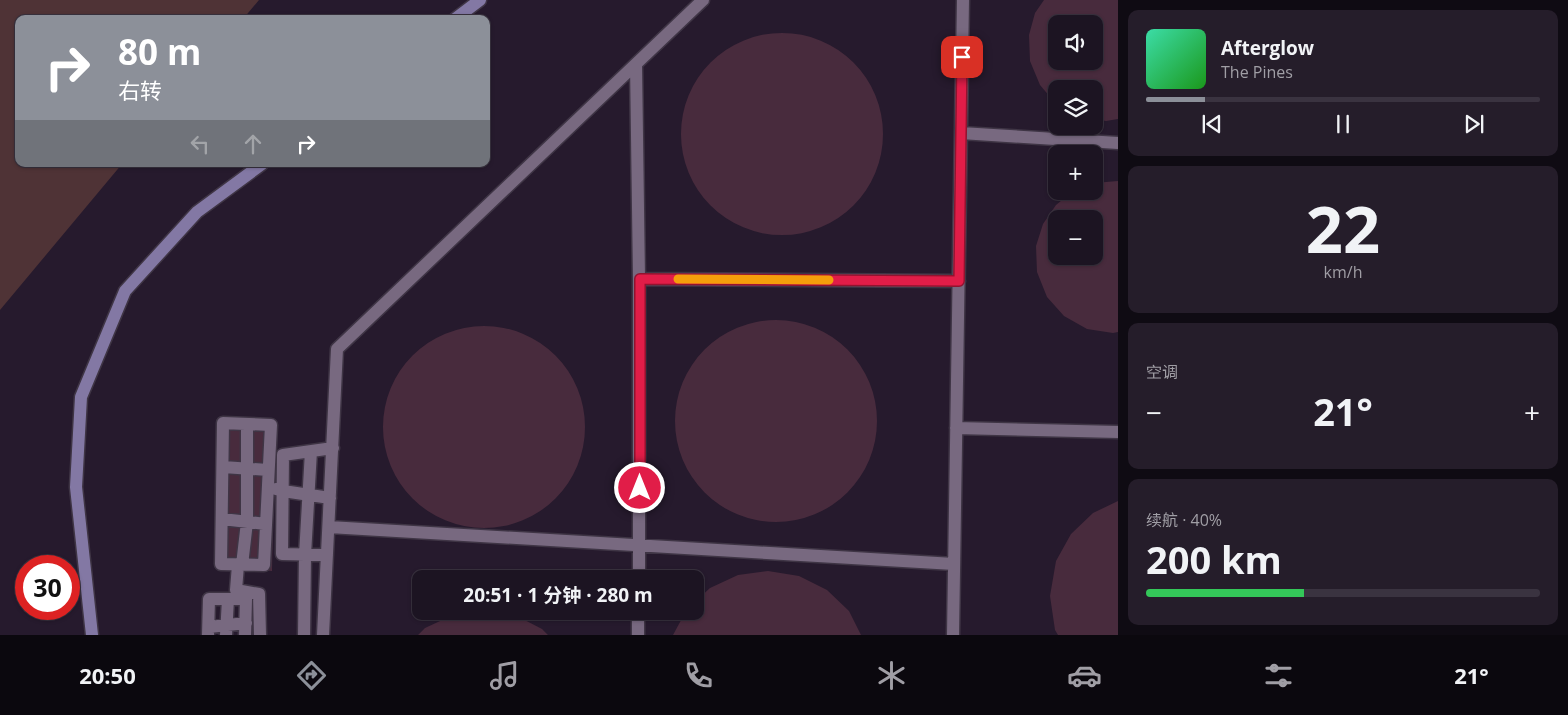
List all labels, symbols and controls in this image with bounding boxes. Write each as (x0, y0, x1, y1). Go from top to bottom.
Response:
map controls (1048, 15, 1103, 265)
button: sound (1048, 15, 1103, 70)
text: 80 m (118, 28, 201, 75)
icon: right (35, 35, 100, 100)
text: Afterglow (1221, 35, 1314, 61)
pin (941, 36, 983, 78)
icon: arrive (948, 43, 976, 71)
text: The Pines (1221, 61, 1293, 83)
text: 右转 (118, 75, 162, 105)
button: layers (1048, 80, 1103, 135)
icon: previous (1198, 110, 1226, 138)
icon: pause (1329, 110, 1357, 138)
icon: next (1460, 110, 1488, 138)
icon: left (186, 130, 214, 158)
icon: ahead (239, 130, 267, 158)
icon: right (292, 130, 320, 158)
button: + (1048, 145, 1103, 200)
text: 22 (1306, 184, 1380, 272)
button: − (1048, 210, 1103, 265)
text: km/h (1324, 261, 1362, 283)
text: 空调 (1146, 361, 1178, 383)
text: 21° (1313, 385, 1373, 437)
text: − (1146, 393, 1162, 431)
text: + (1524, 393, 1540, 431)
position arrow (613, 461, 665, 513)
text: 续航 · 40% (1146, 509, 1222, 531)
text: 200 km (1146, 533, 1282, 585)
speed limit sign: 30 (15, 555, 80, 620)
text: 20:51 · 1 分钟 · 280 m (463, 582, 653, 608)
icon: directions (294, 658, 329, 693)
icon: music (487, 658, 522, 693)
icon: phone (681, 658, 716, 693)
icon: climate (874, 658, 909, 693)
icon: car (1067, 658, 1102, 693)
icon: filters (1261, 658, 1296, 693)
text: 20:50 (79, 660, 136, 690)
text: 21° (1454, 660, 1489, 690)

